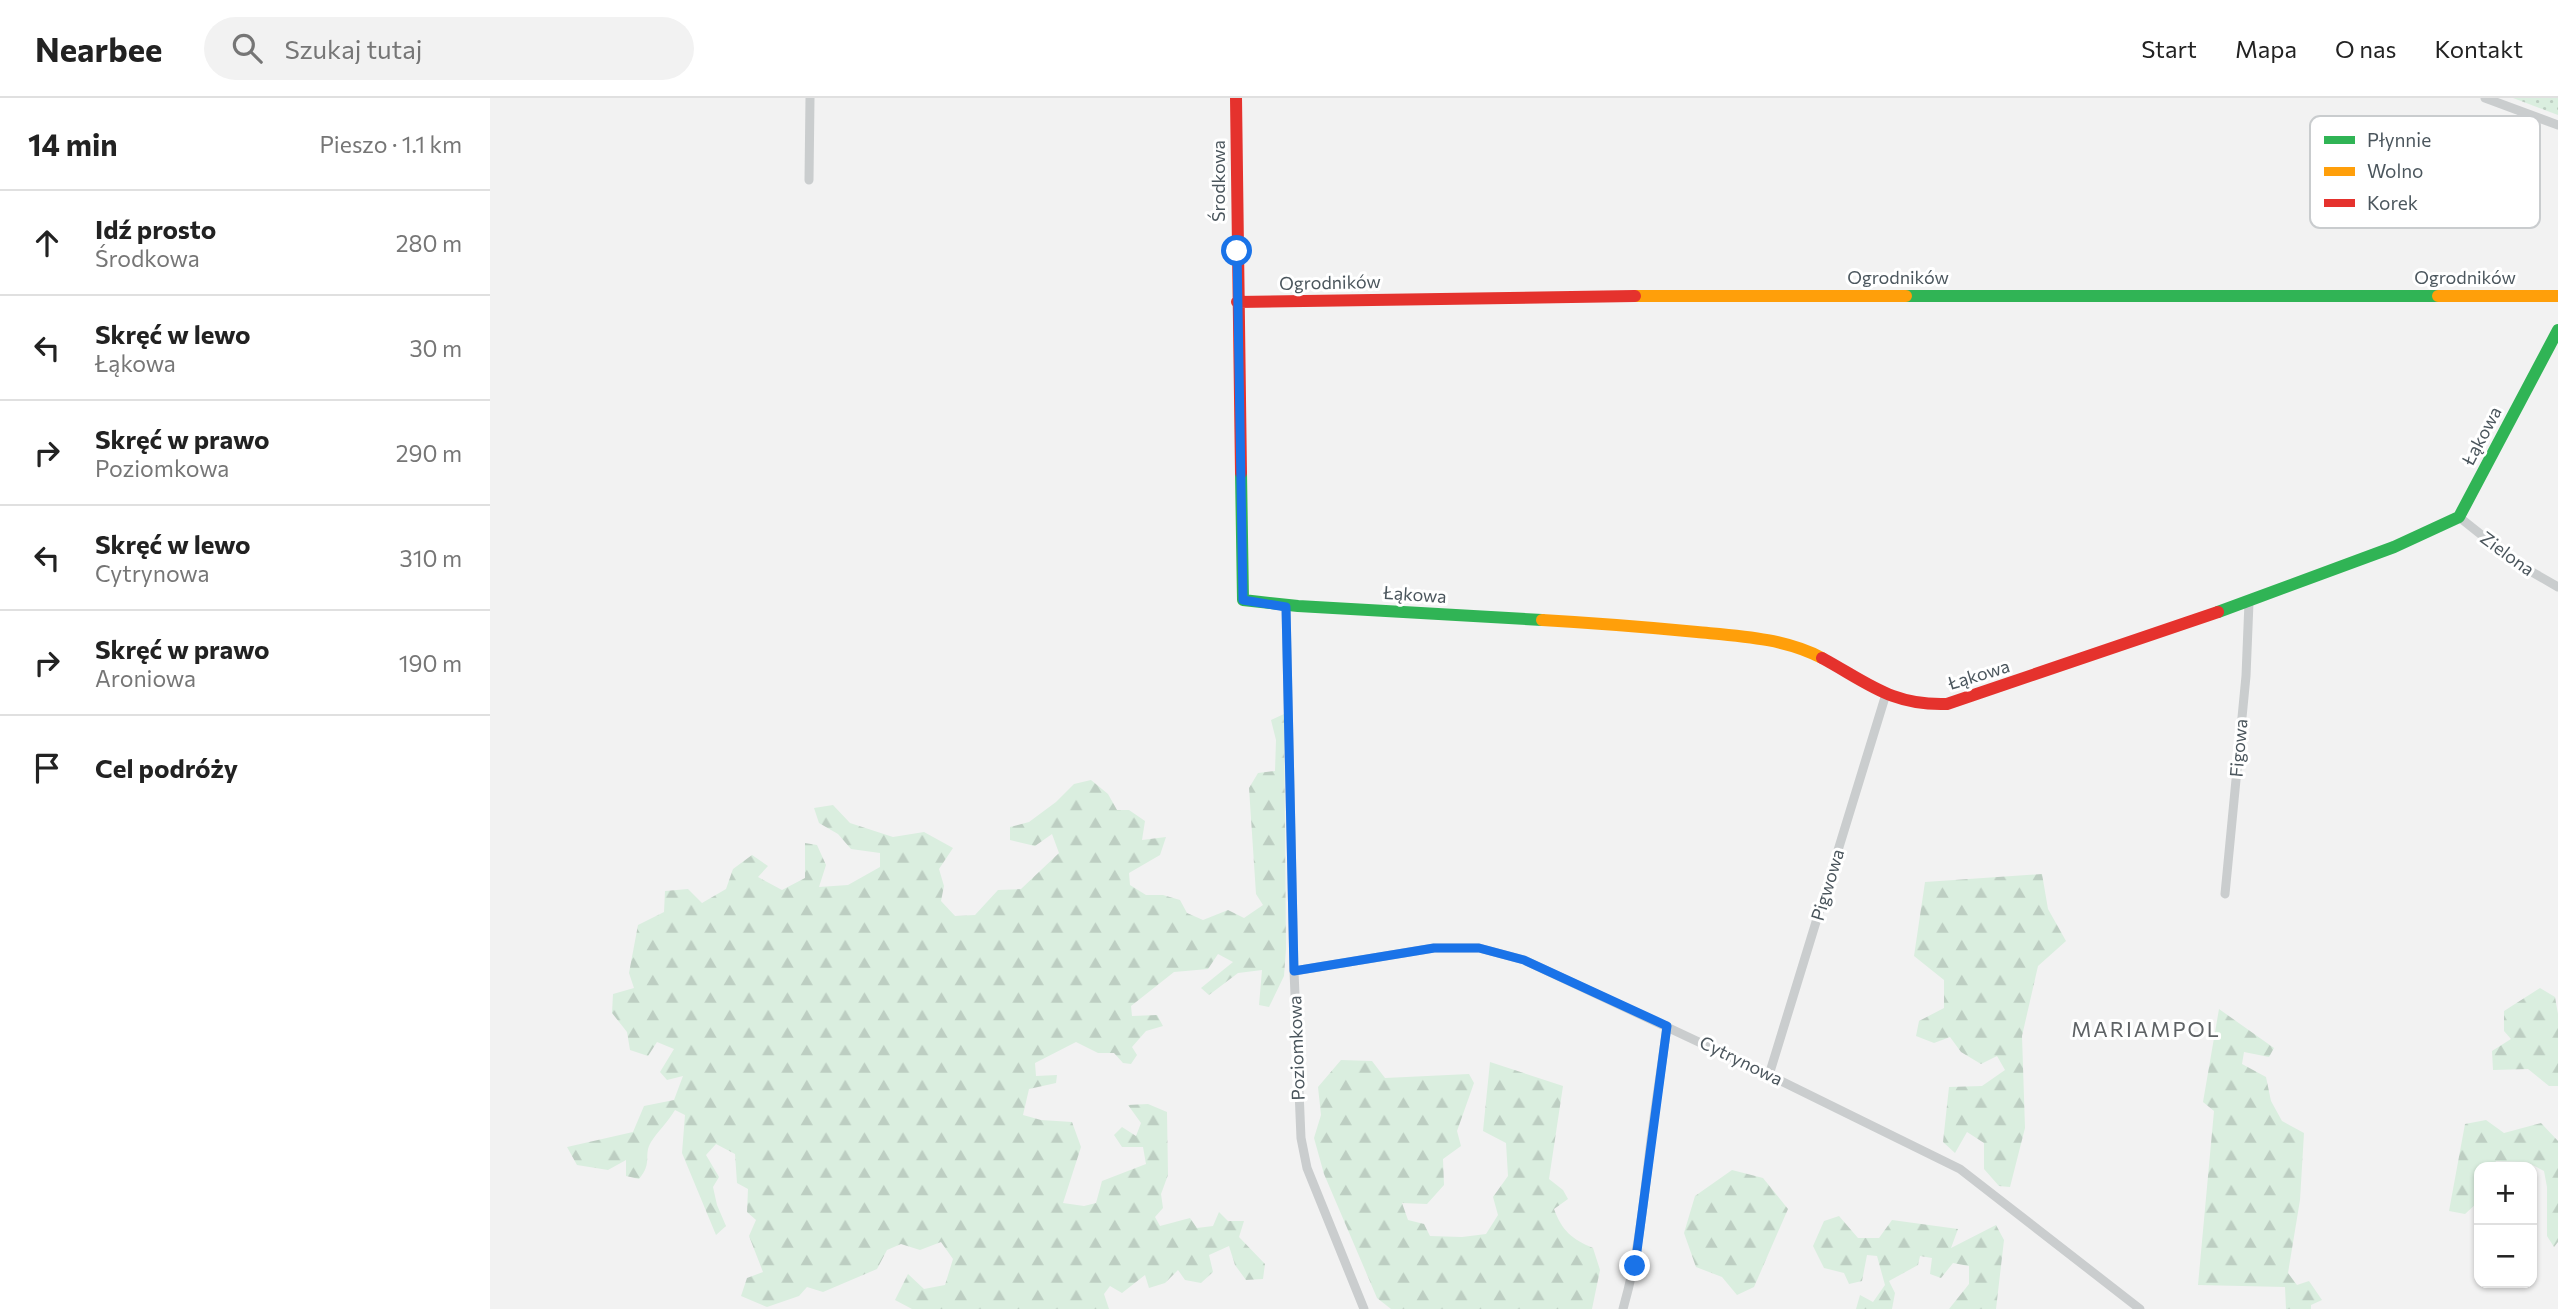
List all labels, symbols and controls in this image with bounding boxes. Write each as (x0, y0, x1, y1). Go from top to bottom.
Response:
search box (204, 17, 694, 80)
text: Nearbee (35, 28, 162, 69)
icon: search (228, 29, 266, 67)
text: Szukaj tutaj (284, 33, 422, 64)
text: Start (2141, 34, 2197, 63)
text: Mapa (2235, 34, 2297, 63)
text: O nas (2335, 34, 2396, 63)
text: Kontakt (2434, 34, 2523, 63)
legend (2310, 116, 2540, 228)
text: 14 min (28, 125, 118, 162)
text: Płynnie (2367, 128, 2431, 151)
text: Pieszo · 1.1 km (319, 130, 462, 158)
street label: Środkowa (1207, 140, 1229, 222)
text: Wolno (2367, 159, 2423, 182)
text: Korek (2367, 191, 2418, 214)
text: Idź prosto (95, 213, 216, 244)
icon: ahead (28, 224, 66, 262)
text: 280 m (396, 229, 462, 257)
route start (1221, 235, 1252, 266)
text: Środkowa (95, 244, 200, 272)
street label: Ogrodników (1847, 266, 1949, 288)
street label: Ogrodników (2414, 266, 2516, 288)
street label: Ogrodników (1279, 270, 1381, 294)
text: Skręć w lewo (95, 318, 251, 349)
icon: left (28, 329, 66, 367)
text: 30 m (409, 334, 462, 362)
text: Łąkowa (95, 349, 176, 377)
street label: Łąkowa (2456, 402, 2506, 470)
text: Skręć w prawo (95, 423, 270, 454)
icon: right (28, 434, 66, 472)
text: 290 m (396, 439, 462, 467)
text: Poziomkowa (95, 454, 229, 482)
street label: Zielona (2476, 526, 2539, 580)
text: Skręć w lewo (95, 528, 251, 559)
icon: left (28, 539, 66, 577)
text: 310 m (400, 544, 462, 572)
text: Cytrynowa (95, 559, 209, 587)
street label: Łąkowa (1382, 581, 1447, 607)
text: Skręć w prawo (95, 633, 270, 664)
icon: right (28, 644, 66, 682)
text: 190 m (399, 649, 462, 677)
street label: Łąkowa (1944, 654, 2012, 694)
text: Aroniowa (95, 664, 196, 692)
street label: Figowa (2224, 718, 2252, 778)
icon: arrive (28, 749, 66, 787)
text: Cel podróży (95, 752, 238, 783)
street label: Pigwowa (1806, 846, 1848, 923)
street label: Poziomkowa (1283, 995, 1309, 1101)
district label: MARIAMPOL (2071, 1016, 2221, 1041)
street label: Cytrynowa (1696, 1031, 1787, 1090)
map controls (2474, 1162, 2537, 1288)
button: + (2474, 1162, 2537, 1225)
button: − (2474, 1225, 2537, 1288)
route end (1619, 1250, 1650, 1281)

